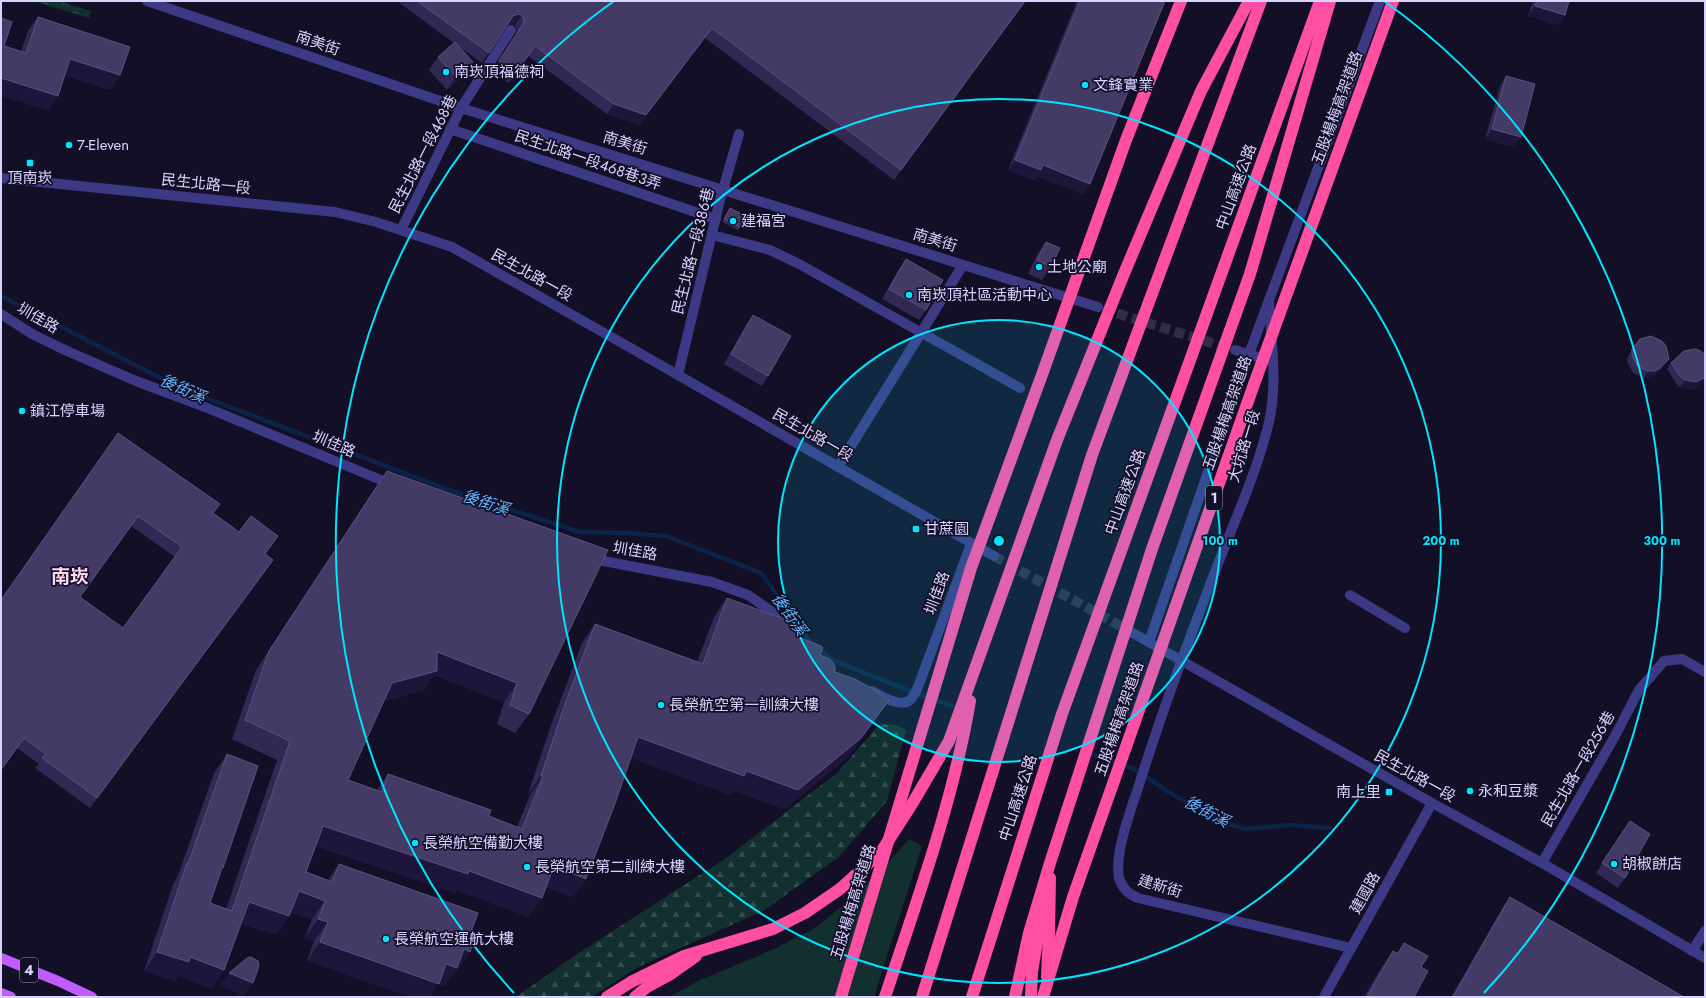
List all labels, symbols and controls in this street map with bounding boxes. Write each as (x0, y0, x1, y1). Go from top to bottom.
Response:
street label: 南美街 (293, 25, 343, 61)
street label: 五股楊梅高架道路 (1306, 48, 1368, 168)
place label: 南崁頂福德祠 (454, 61, 544, 83)
marker: 南崁頂福德祠 (441, 67, 451, 77)
place label: 文鋒實業 (1093, 74, 1153, 96)
marker: 文鋒實業 (1080, 80, 1090, 90)
street label: 民生北路一段468巷 (384, 91, 462, 217)
street label: 民生北路一段468巷3弄 (512, 125, 664, 195)
street label: 南美街 (600, 126, 650, 160)
place label: 7-Eleven (77, 134, 129, 156)
marker: 7-Eleven (64, 140, 74, 150)
street label: 中山高速公路 (1210, 141, 1262, 233)
marker: 頂南崁 (25, 158, 35, 168)
place label: 頂南崁 (7, 167, 53, 189)
street label: 民生北路一段 (160, 168, 252, 200)
street label: 民生北路一段386巷 (667, 185, 719, 317)
place label: 建福宮 (741, 210, 786, 232)
marker: 建福宮 (728, 216, 738, 226)
street label: 南美街 (910, 223, 960, 257)
street label: 民生北路一段 (487, 244, 577, 306)
place label: 土地公廟 (1047, 256, 1107, 278)
marker: 土地公廟 (1034, 262, 1044, 272)
place label: 南崁頂社區活動中心 (917, 284, 1052, 306)
marker: 南崁頂社區活動中心 (904, 290, 914, 300)
street label: 圳佳路 (13, 297, 63, 339)
street label: 五股楊梅高架道路 (1197, 353, 1257, 473)
water label: 後街溪 (156, 368, 211, 410)
place label: 鎮江停車場 (30, 400, 105, 422)
street label: 民生北路一段 (769, 403, 857, 467)
marker: 鎮江停車場 (17, 406, 27, 416)
street label: 大坑路一段 (1223, 407, 1265, 485)
street label: 圳佳路 (309, 425, 359, 463)
street label: 中山高速公路 (1099, 446, 1151, 538)
water label: 後街溪 (459, 484, 514, 521)
road number: 1 (1206, 486, 1222, 510)
place label: 甘蔗園 (924, 518, 969, 540)
marker: 甘蔗園 (911, 524, 921, 534)
text: 100 m (1202, 532, 1238, 550)
text: 200 m (1422, 532, 1460, 550)
text: 300 m (1644, 532, 1681, 550)
centre of rings (992, 534, 1006, 548)
street label: 圳佳路 (611, 536, 659, 566)
district label: 南崁 (51, 563, 89, 590)
street label: 圳佳路 (919, 568, 955, 618)
water label: 後街溪 (766, 588, 814, 642)
street label: 五股楊梅高架道路 (1089, 659, 1149, 779)
place label: 長榮航空第一訓練大樓 (669, 694, 819, 716)
marker: 長榮航空第一訓練大樓 (656, 700, 666, 710)
street label: 民生北路一段256巷 (1536, 707, 1620, 831)
street label: 民生北路一段 (1370, 745, 1460, 807)
street label: 中山高速公路 (994, 752, 1042, 844)
place label: 永和豆漿 (1478, 780, 1538, 802)
place label: 南上里 (1336, 781, 1381, 803)
marker: 永和豆漿 (1465, 786, 1475, 796)
marker: 南上里 (1384, 787, 1394, 797)
water label: 後街溪 (1180, 790, 1235, 834)
place label: 長榮航空備勤大樓 (423, 832, 543, 854)
marker: 長榮航空備勤大樓 (410, 838, 420, 848)
street label: 五股楊梅高架道路 (825, 841, 881, 963)
place label: 胡椒餅店 (1622, 853, 1682, 875)
place label: 長榮航空第二訓練大樓 (535, 856, 685, 878)
marker: 胡椒餅店 (1609, 859, 1619, 869)
marker: 長榮航空第二訓練大樓 (522, 862, 532, 872)
street label: 建國路 (1344, 868, 1386, 918)
street label: 建新街 (1135, 869, 1185, 903)
place label: 長榮航空運航大樓 (394, 928, 514, 950)
marker: 長榮航空運航大樓 (381, 934, 391, 944)
road number: 4 (20, 958, 38, 982)

